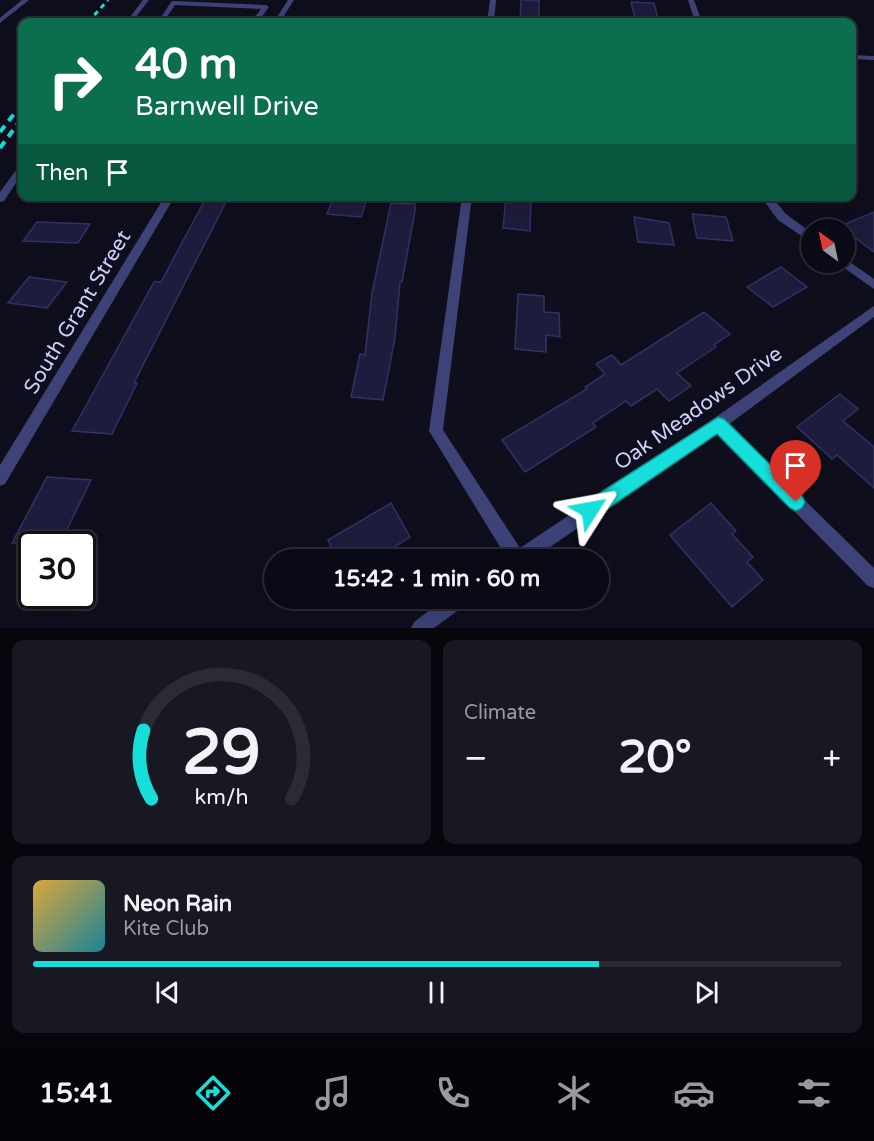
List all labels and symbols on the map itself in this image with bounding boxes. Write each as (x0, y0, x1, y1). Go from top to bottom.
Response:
north arrow (801, 219, 855, 273)
street label: South Grant Street (19, 226, 136, 399)
street label: Oak Meadows Drive (610, 341, 787, 476)
pin (770, 440, 821, 502)
position arrow (558, 478, 622, 542)
speed limit sign: 30 (18, 531, 96, 609)

